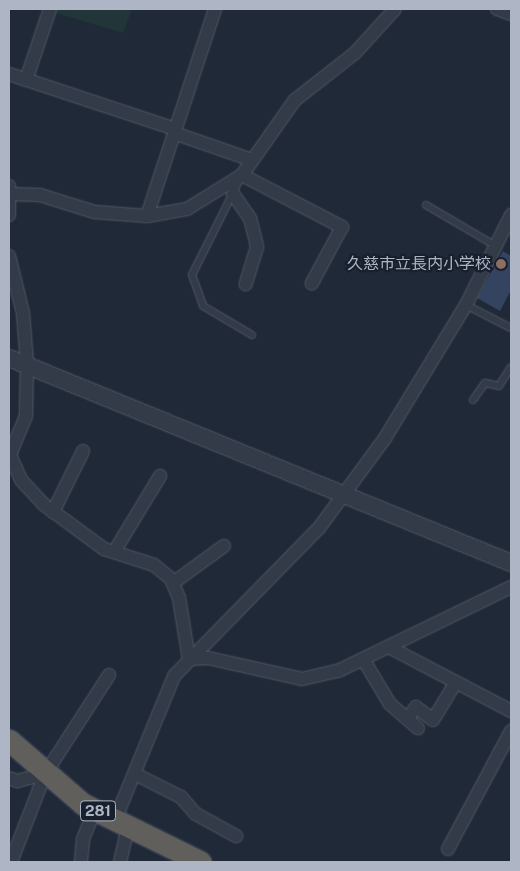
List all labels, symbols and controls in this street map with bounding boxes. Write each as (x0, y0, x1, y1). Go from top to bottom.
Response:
place label: 久慈市立長内小学校 (347, 254, 491, 274)
marker: 久慈市立長内小学校 (495, 258, 507, 270)
road number: 281 (79, 798, 117, 824)

